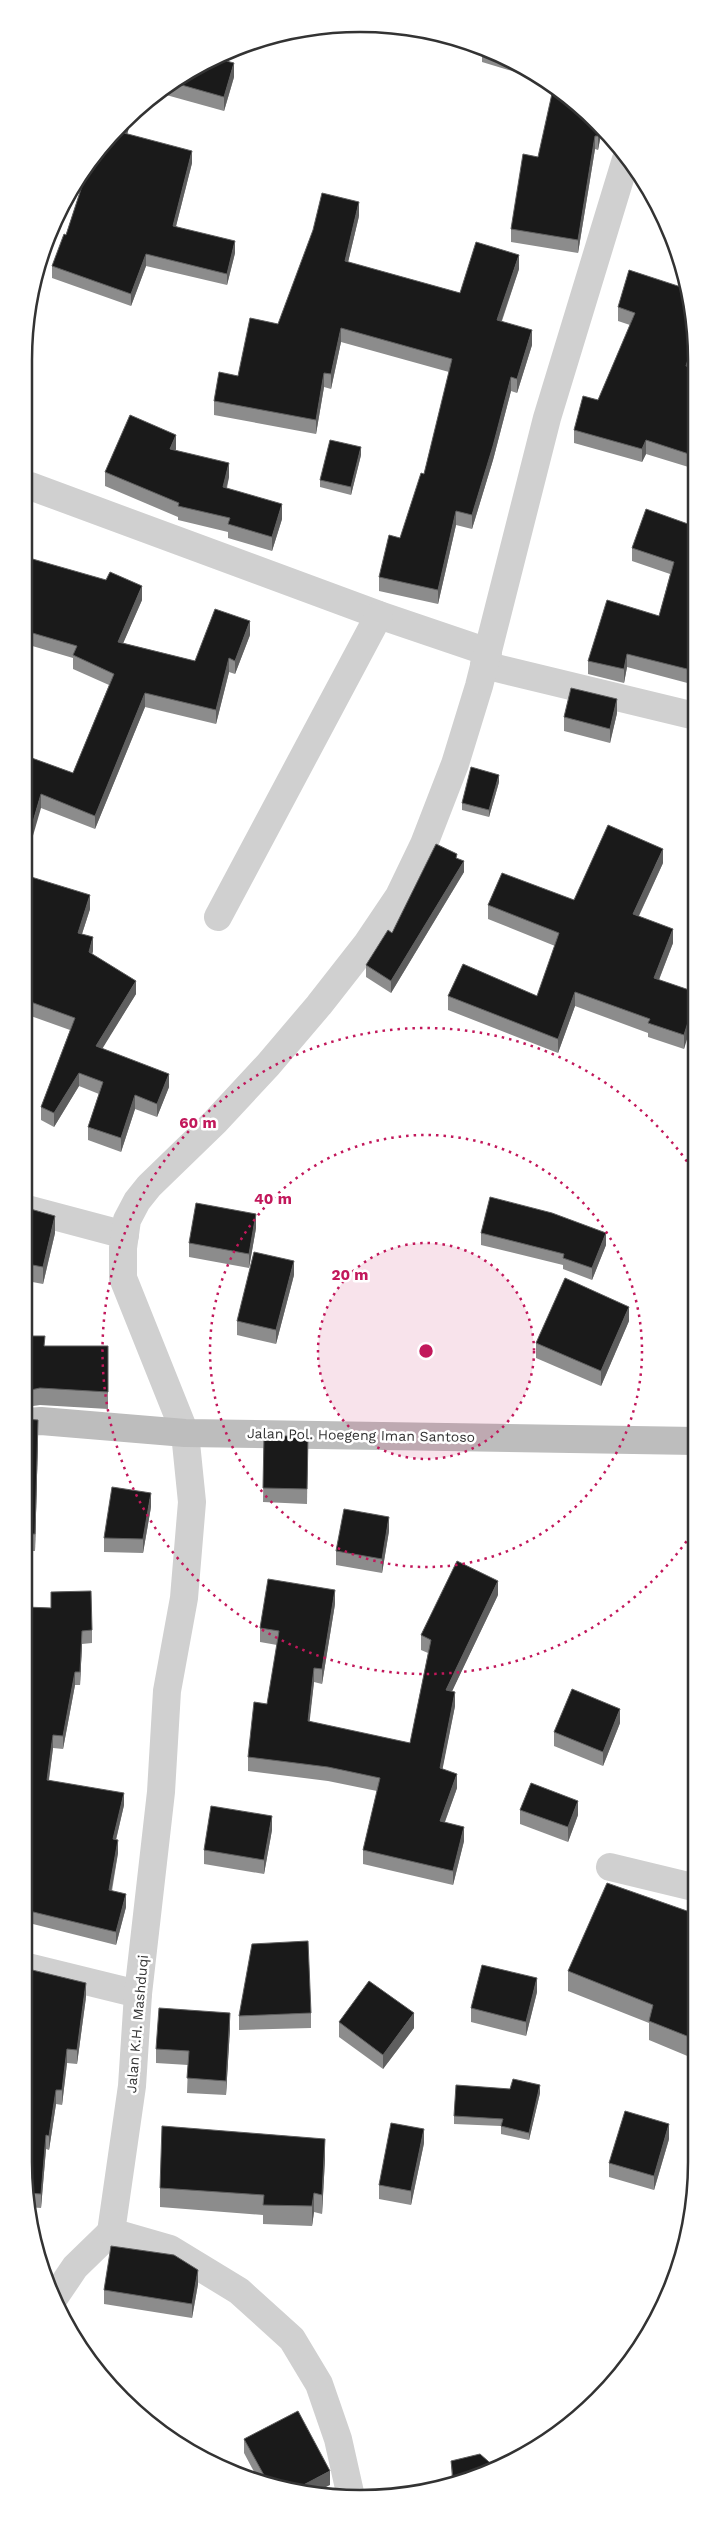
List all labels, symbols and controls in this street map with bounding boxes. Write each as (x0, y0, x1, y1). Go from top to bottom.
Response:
text: 60 m (179, 1114, 217, 1132)
text: 40 m (254, 1190, 292, 1208)
text: 20 m (331, 1266, 369, 1284)
centre of rings (417, 1342, 435, 1360)
street label: Jalan Pol. Hoegeng Iman Santoso (247, 1425, 475, 1445)
street label: Jalan K.H. Mashduqi (123, 1954, 151, 2094)

